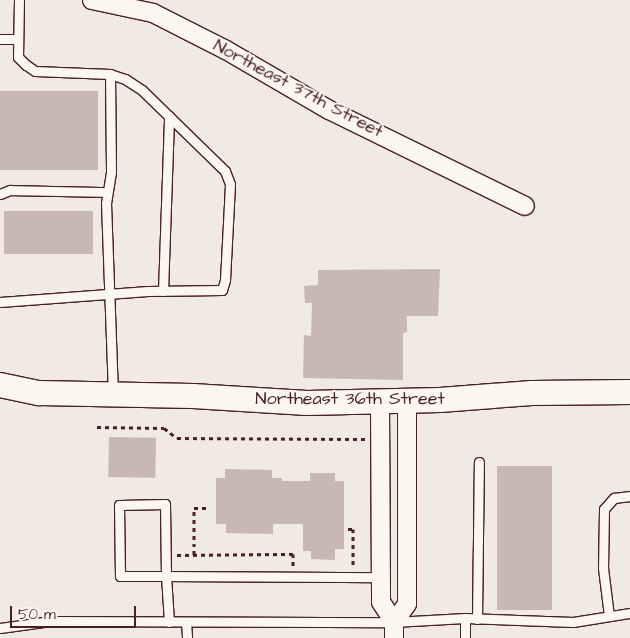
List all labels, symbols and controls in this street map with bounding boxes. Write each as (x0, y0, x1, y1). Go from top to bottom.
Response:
street label: Northeast 37th Street (209, 35, 387, 143)
street label: Northeast 36th Street (255, 388, 445, 410)
scale bar (12, 596, 139, 628)
text: 50 m (18, 604, 56, 625)

